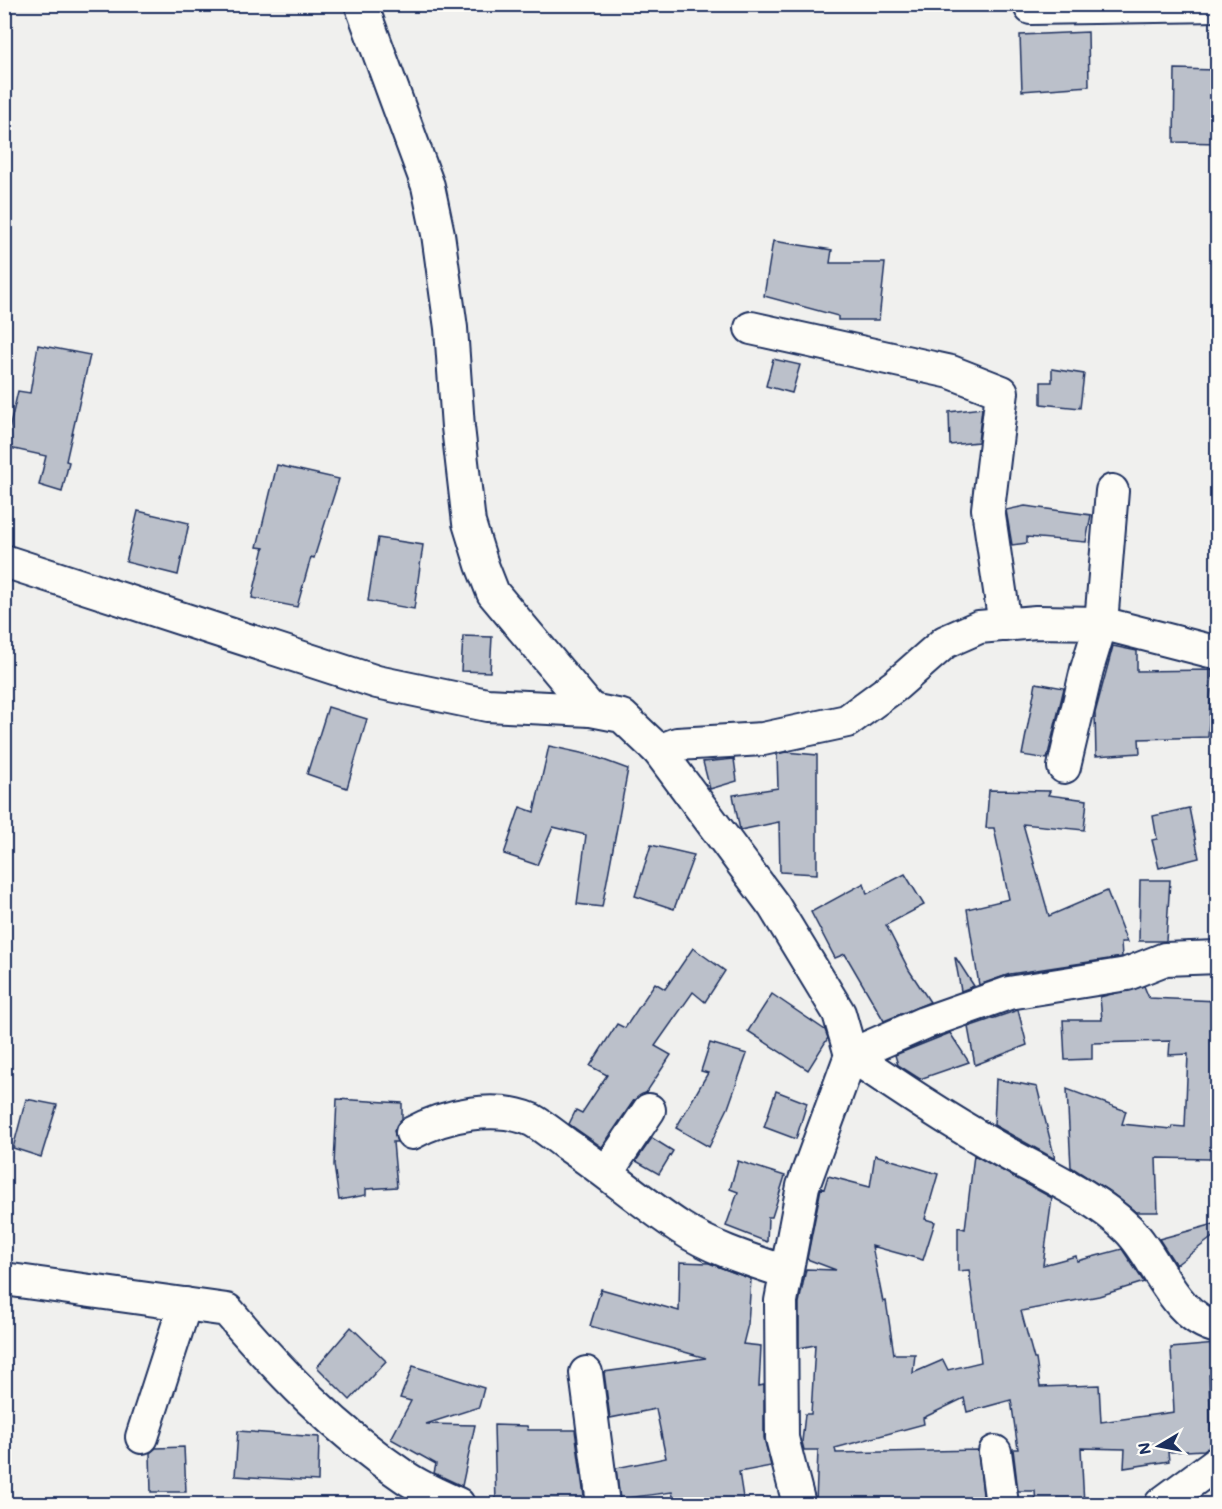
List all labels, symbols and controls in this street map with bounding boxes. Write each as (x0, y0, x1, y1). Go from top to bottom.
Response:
north arrow (1129, 1416, 1189, 1476)
text: N (1132, 1441, 1155, 1457)

